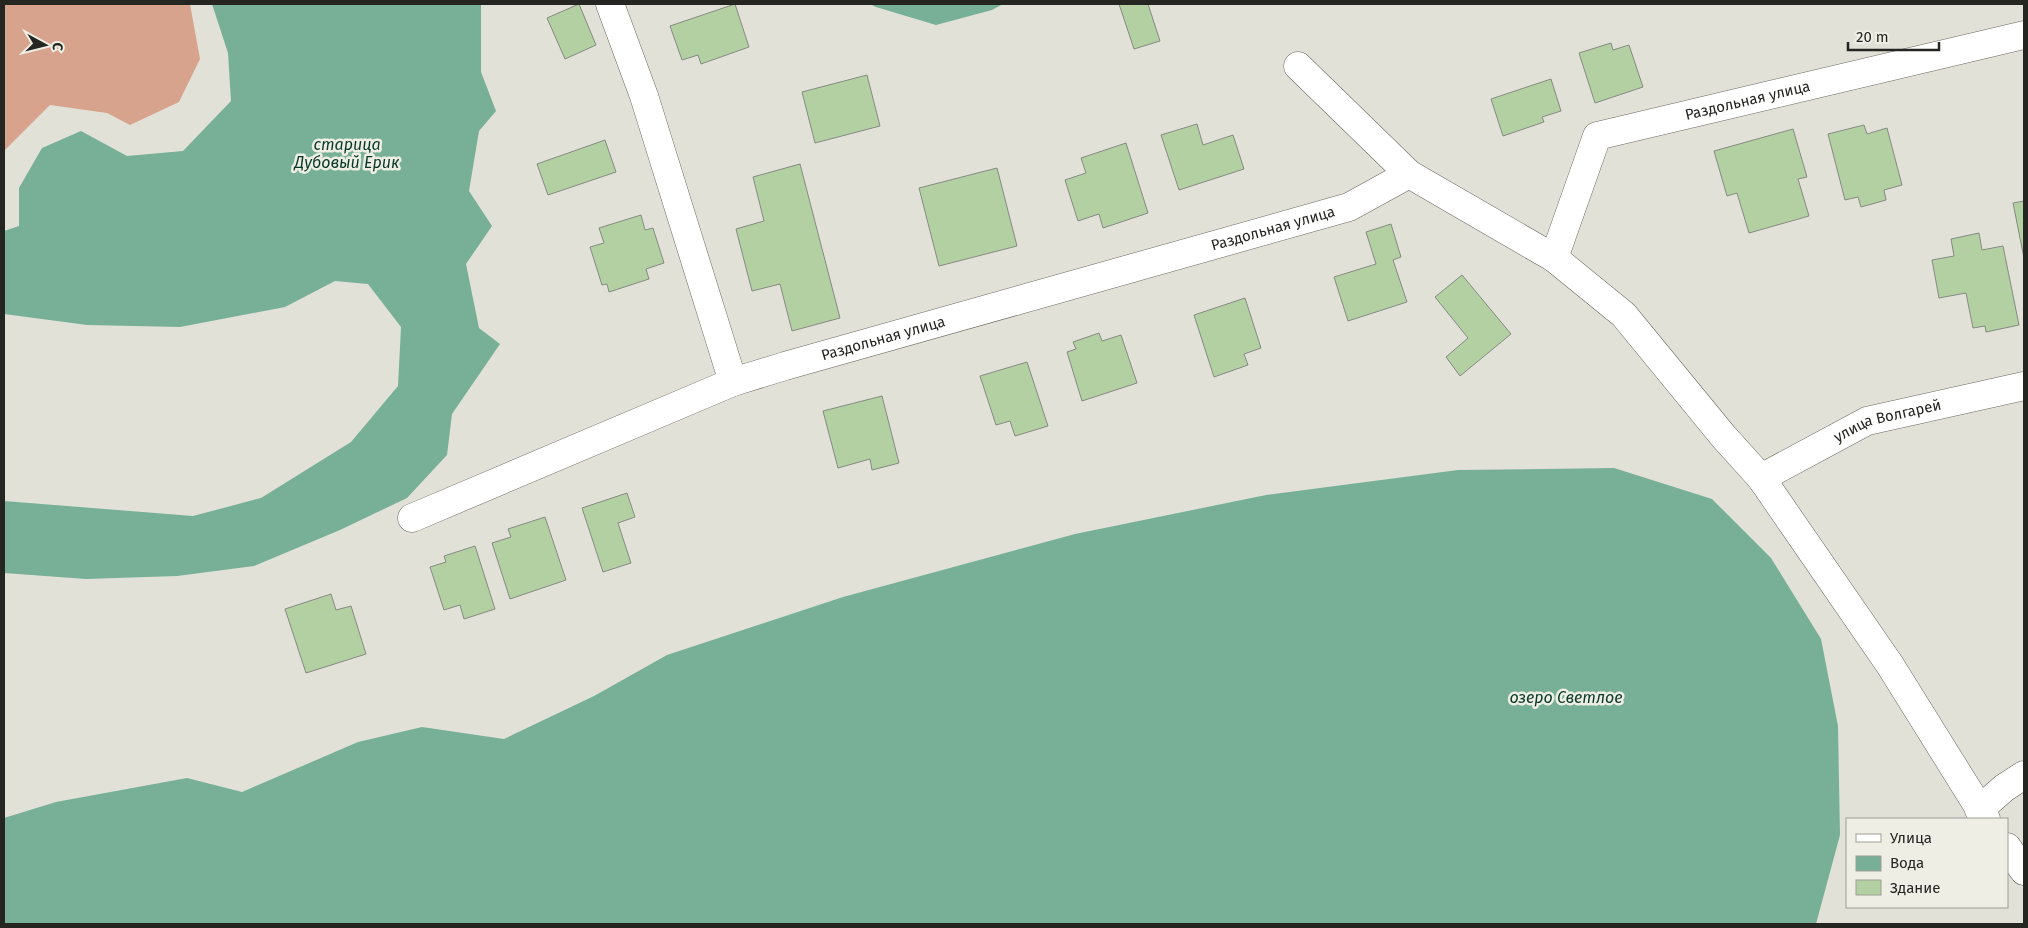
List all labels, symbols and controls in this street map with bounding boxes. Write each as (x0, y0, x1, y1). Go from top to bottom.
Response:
north arrow (20, 20, 70, 70)
scale bar (1848, 20, 1939, 52)
text: 20 m (1856, 28, 1889, 46)
text: С (48, 41, 66, 52)
street label: Раздольная улица (1683, 77, 1812, 124)
water label: старица Дубовый Ерик (293, 135, 400, 172)
street label: Раздольная улица (1209, 202, 1337, 254)
street label: Раздольная улица (819, 312, 947, 364)
street label: улица Волгарей (1831, 396, 1943, 446)
water label: озеро Светлое (1509, 688, 1623, 707)
legend (1846, 818, 2008, 908)
text: Улица (1890, 829, 1932, 847)
text: Вода (1890, 854, 1924, 872)
text: Здание (1890, 879, 1940, 897)

